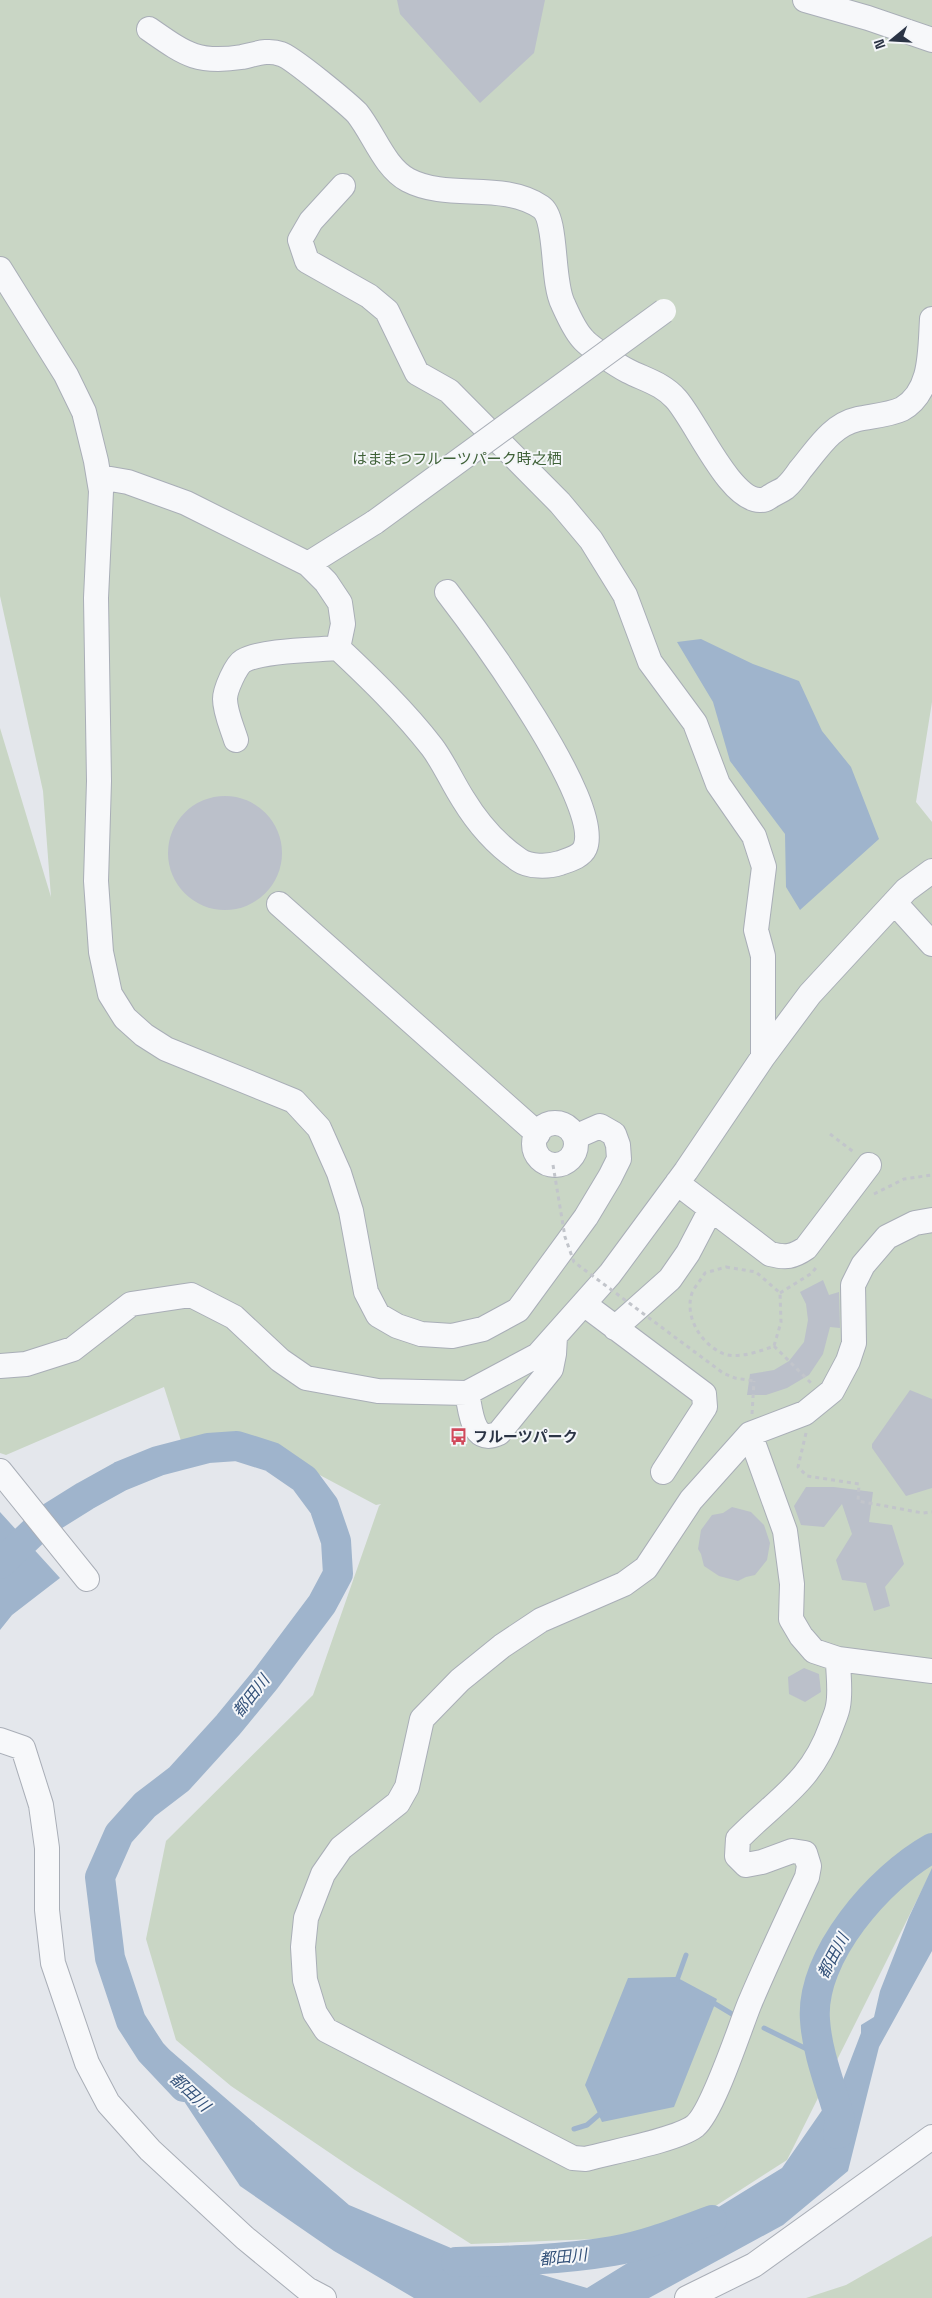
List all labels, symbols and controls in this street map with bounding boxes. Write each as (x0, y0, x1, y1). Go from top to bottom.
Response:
north arrow (867, 15, 917, 65)
text: N (870, 37, 890, 51)
park label: はままつフルーツパーク時之栖 (352, 449, 562, 468)
bus stop icon: フルーツパーク (449, 1426, 469, 1446)
place label: フルーツパーク (473, 1427, 578, 1446)
water label: 都田川 (228, 1669, 275, 1721)
water label: 都田川 (812, 1928, 854, 1982)
water label: 都田川 (165, 2068, 216, 2117)
water label: 都田川 (538, 2244, 590, 2270)

